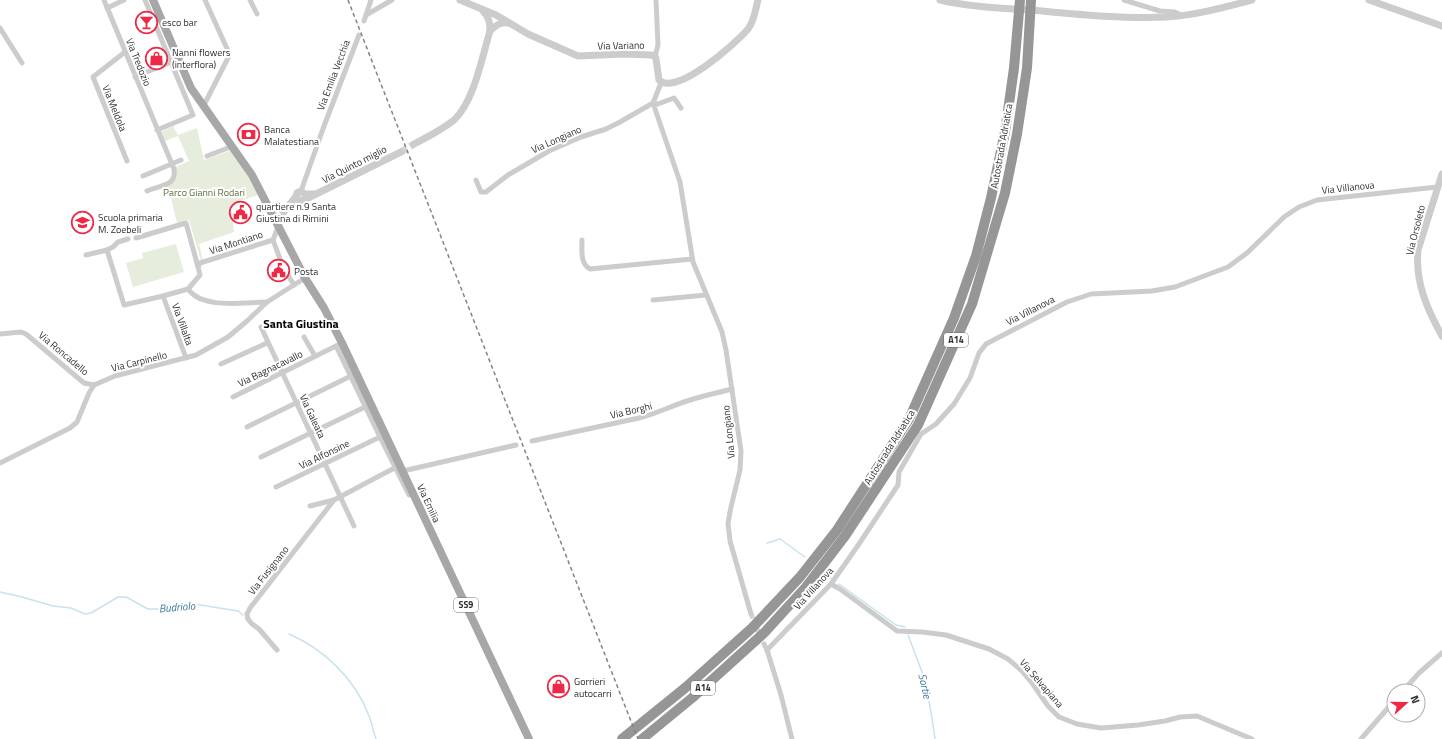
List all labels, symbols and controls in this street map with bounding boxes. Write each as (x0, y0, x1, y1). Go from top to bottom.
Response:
bar icon: esco bar (133, 9, 159, 35)
place label: esco bar (162, 15, 198, 30)
street label: Via Tredozio (122, 36, 155, 88)
street label: Via Emilia Vecchia (313, 38, 354, 113)
street label: Via Variano (597, 38, 645, 53)
shop icon: Nanni flowers (interflora) (144, 45, 170, 71)
place label: Nanni flowers (interflora) (172, 45, 231, 72)
street label: Via Meldola (98, 83, 131, 134)
street label: Autostrada Adriatica (987, 102, 1016, 190)
bank icon: Banca Malatestiana (235, 122, 261, 148)
place label: Banca Malatestiana (264, 122, 319, 149)
street label: Via Longiano (529, 122, 584, 157)
street label: Via Quinto miglio (319, 142, 389, 187)
street label: Via Villanova (1321, 177, 1375, 198)
park label: Parco Gianni Rodari (163, 185, 245, 200)
public building icon: quartiere n.9 Santa Giustina di Rimini (228, 199, 254, 225)
place label: quartiere n.9 Santa Giustina di Rimini (256, 199, 336, 226)
street label: Via Orsoleto (1402, 203, 1429, 257)
school or university icon: Scuola primaria M. Zoebeli (69, 210, 95, 236)
place label: Scuola primaria M. Zoebeli (98, 210, 163, 237)
street label: Via Montiano (207, 227, 265, 258)
public building icon: Posta (265, 258, 291, 284)
place label: Posta (294, 264, 318, 279)
street label: Via Villanova (1003, 292, 1057, 329)
street label: Via Villalta (168, 301, 197, 347)
district label: Santa Giustina (263, 314, 339, 333)
street label: Via Roncadello (35, 328, 92, 379)
road number: A14 (944, 333, 968, 347)
street label: Via Bagnacavallo (235, 346, 305, 391)
street label: Via Carpinello (110, 347, 169, 376)
street label: Via Galeata (296, 392, 329, 441)
street label: Via Borghi (609, 398, 654, 423)
street label: Via Longiano (718, 405, 739, 459)
street label: Autostrada Adriatica (860, 407, 919, 488)
street label: Via Alfonsine (296, 436, 352, 473)
street label: Via Emilia (413, 482, 444, 525)
street label: Via Fusignano (244, 543, 292, 598)
street label: Via Villanova (790, 564, 837, 613)
water label: Budriolo (158, 597, 196, 617)
road number: SS9 (454, 598, 478, 612)
street label: Via Selvapiana (1016, 656, 1067, 711)
water label: Sortie (914, 672, 936, 701)
shop icon: Gorrieri autocarri (546, 674, 572, 700)
place label: Gorrieri autocarri (574, 674, 612, 701)
road number: A14 (691, 681, 715, 695)
north arrow (1386, 683, 1426, 723)
text: N (1407, 693, 1424, 706)

